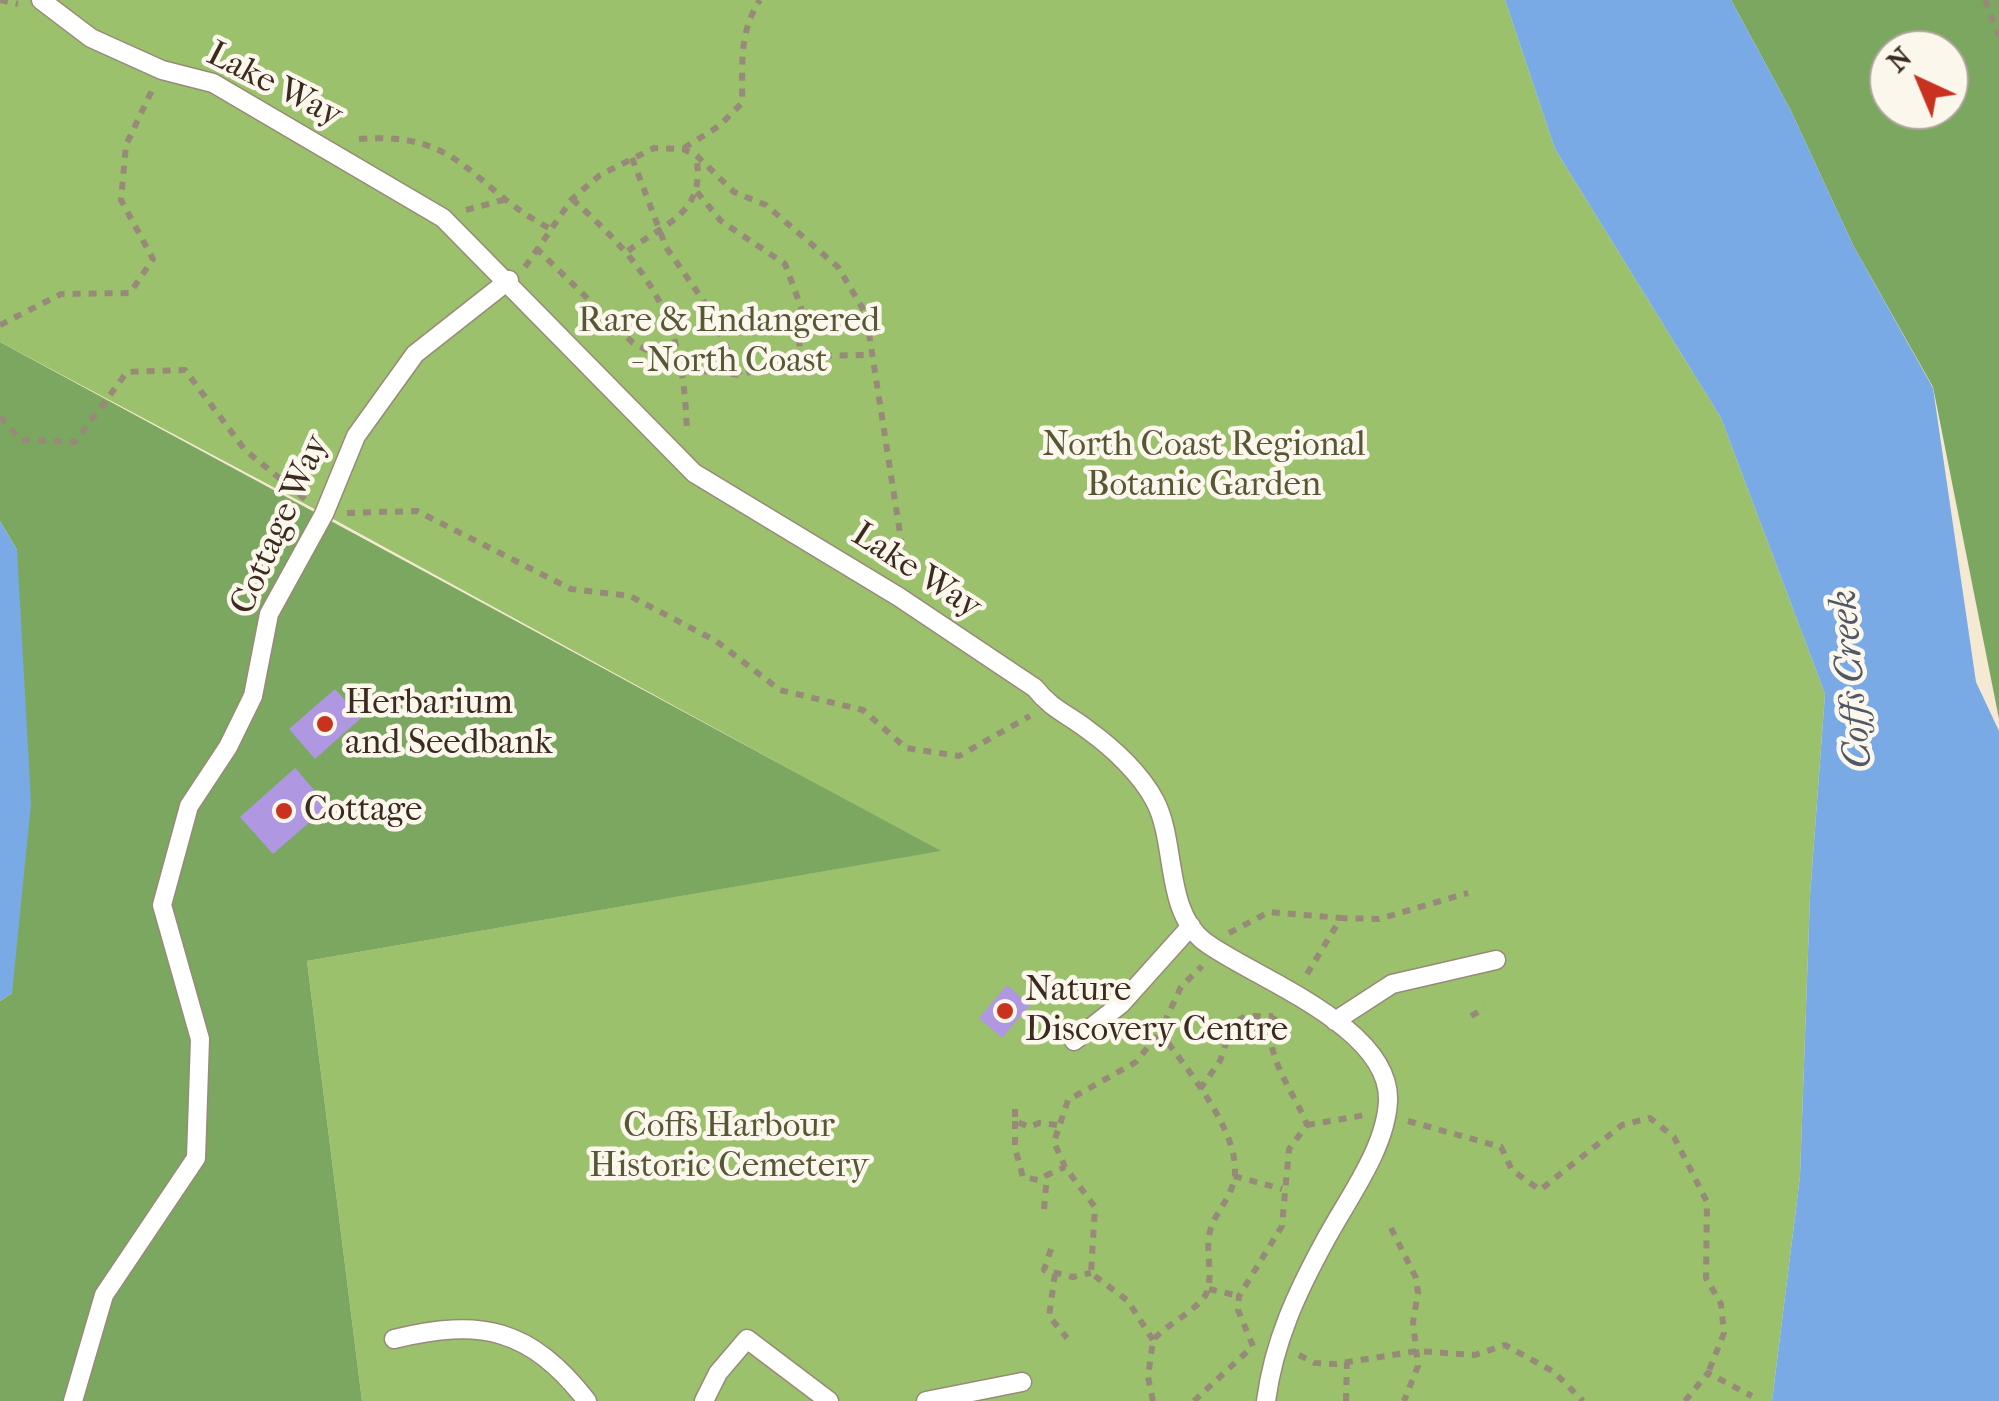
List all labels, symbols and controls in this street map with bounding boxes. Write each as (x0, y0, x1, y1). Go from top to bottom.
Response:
north arrow (1869, 30, 1969, 130)
street label: Lake Way (199, 34, 349, 138)
text: N (1880, 40, 1918, 79)
park label: Rare & Endangered - North Coast (578, 301, 880, 383)
park label: North Coast Regional Botanic Garden (1042, 425, 1366, 507)
street label: Cottage Way (223, 429, 339, 621)
street label: Lake Way (843, 515, 989, 629)
water label: Coffs Creek (1822, 588, 1884, 770)
place label: Herbarium and Seedbank (345, 683, 553, 765)
marker: Herbarium and Seedbank (314, 713, 336, 735)
place label: Cottage (304, 790, 422, 832)
marker: Cottage (273, 800, 295, 822)
place label: Nature Discovery Centre (1025, 970, 1288, 1052)
marker: Nature Discovery Centre (994, 1000, 1016, 1022)
park label: Coffs Harbour Historic Cemetery (589, 1106, 869, 1188)

